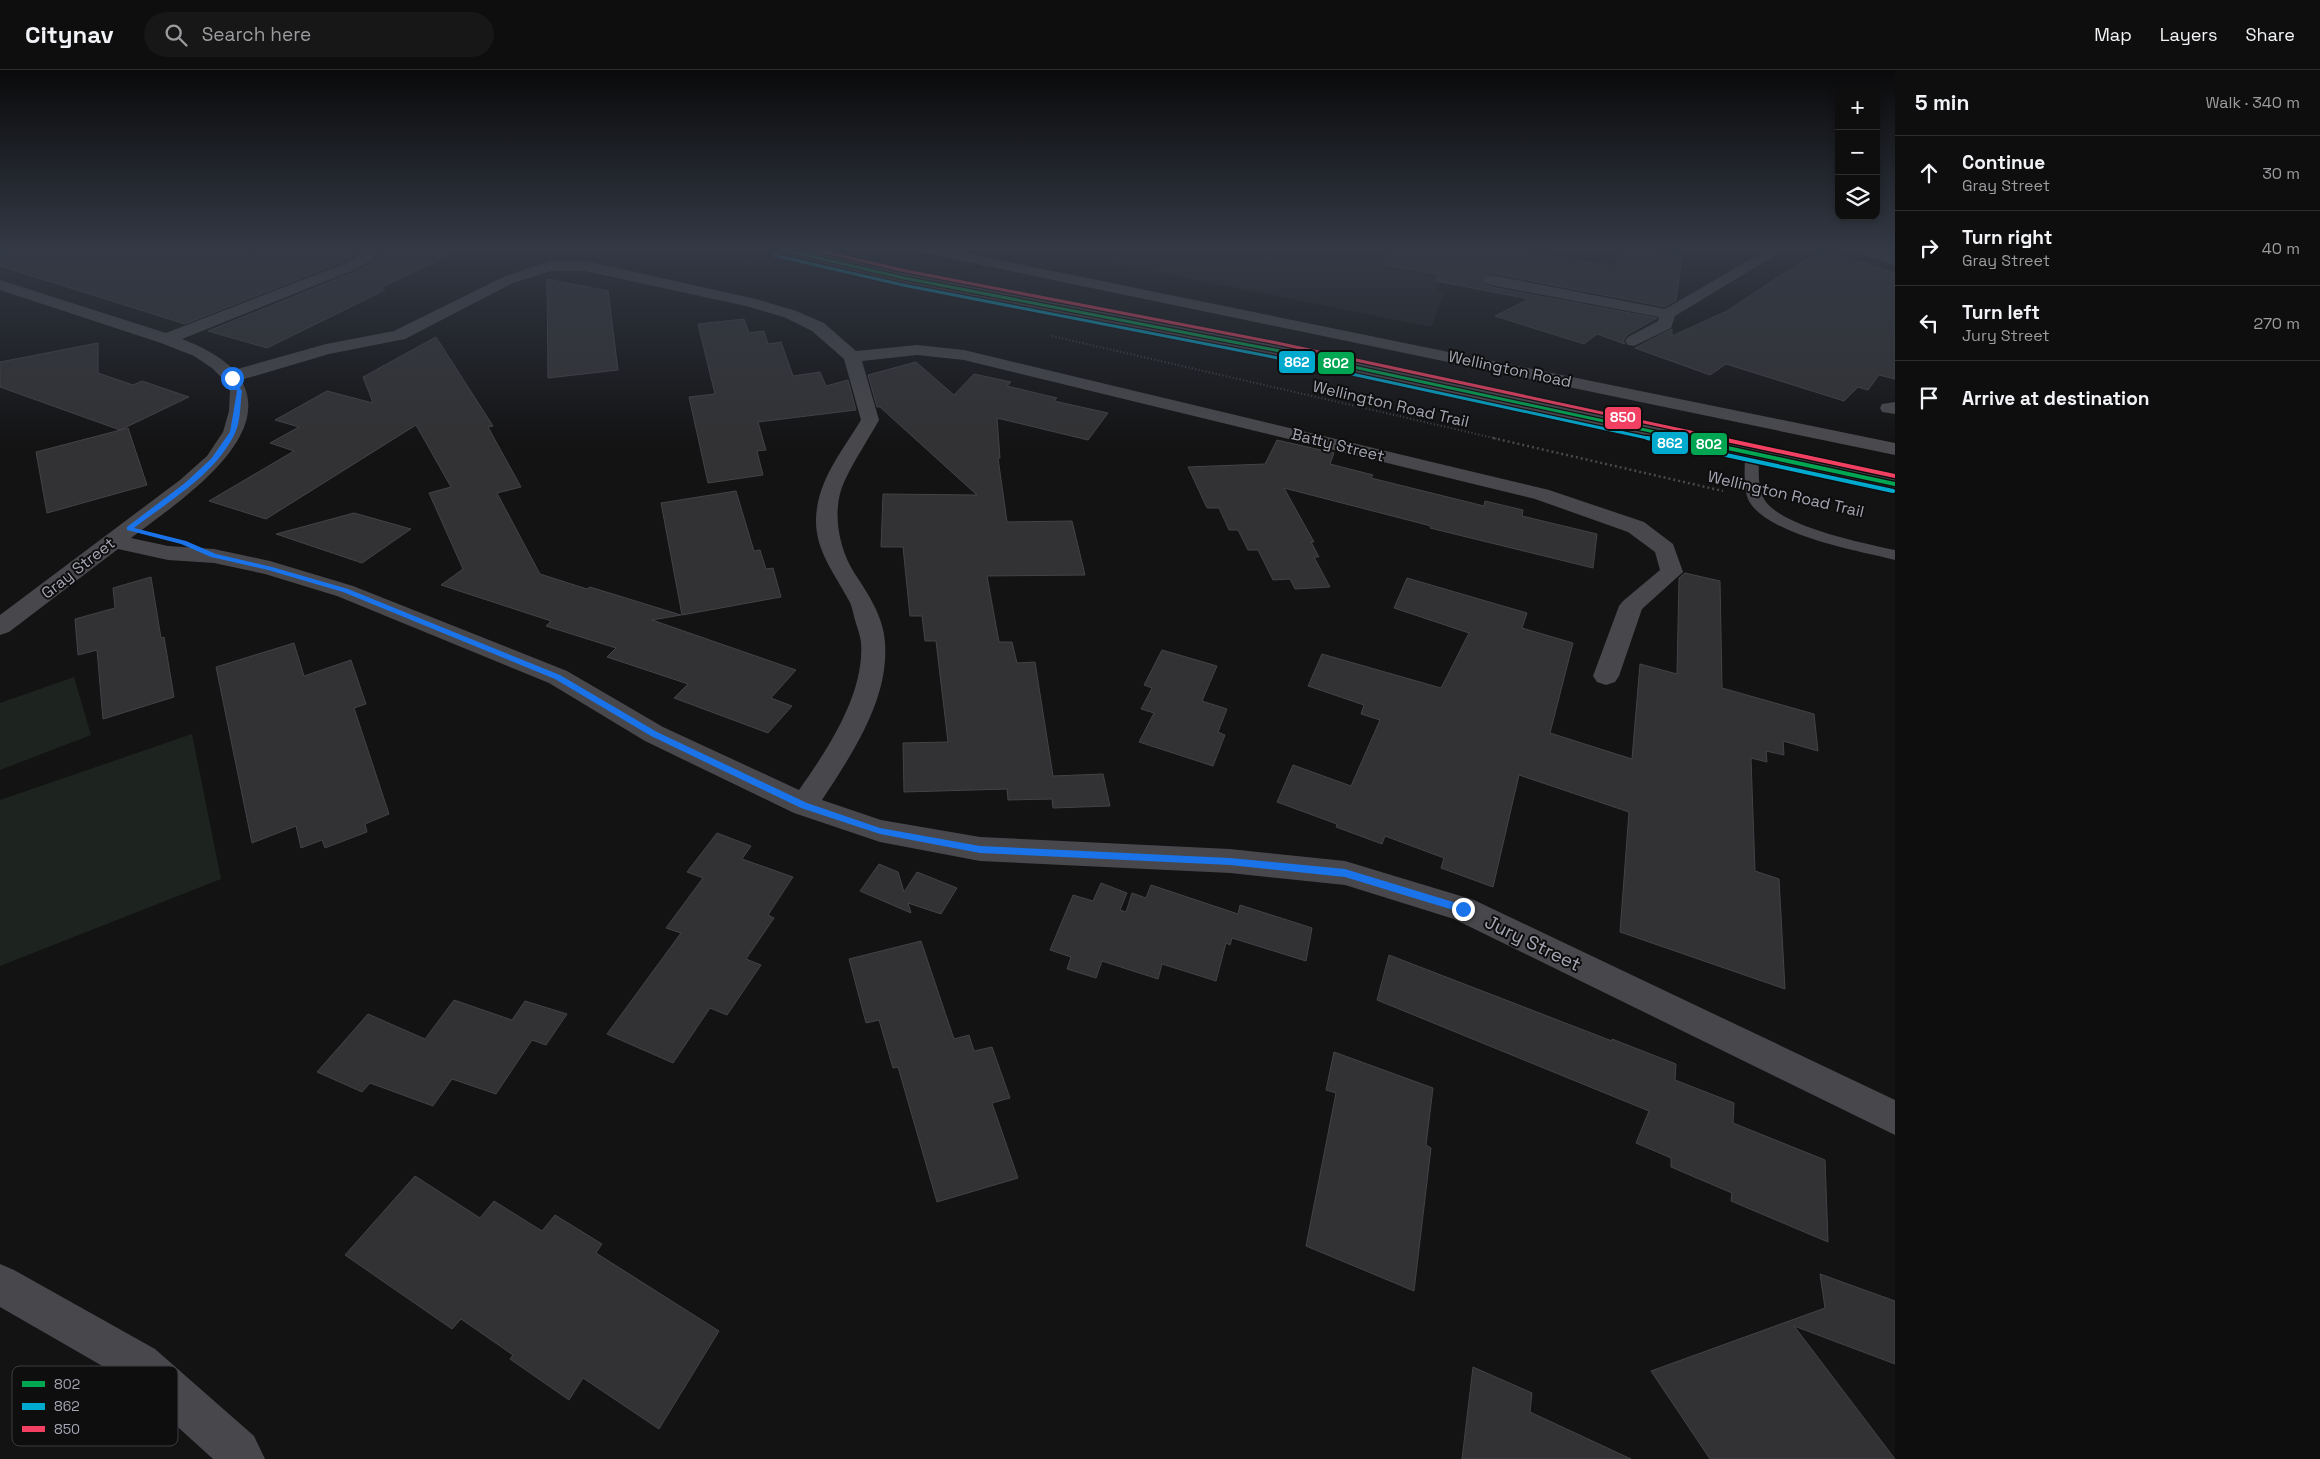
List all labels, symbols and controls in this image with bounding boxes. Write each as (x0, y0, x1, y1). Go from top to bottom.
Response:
search box (144, 12, 494, 57)
text: Citynav (25, 19, 114, 50)
icon: search (162, 21, 190, 49)
text: Search here (202, 22, 311, 47)
text: Map (2094, 23, 2132, 46)
text: Layers (2160, 23, 2217, 46)
text: Share (2245, 23, 2295, 46)
map controls (1835, 85, 1880, 220)
button: + (1835, 85, 1880, 130)
text: 5 min (1915, 89, 1969, 116)
text: Walk · 340 m (2205, 92, 2300, 113)
button: − (1835, 130, 1880, 175)
text: Continue (1962, 150, 2045, 175)
icon: ahead (1915, 159, 1943, 187)
text: 30 m (2262, 163, 2300, 184)
button: layers (1835, 175, 1880, 220)
text: Gray Street (1962, 175, 2050, 196)
text: Turn right (1962, 225, 2052, 250)
icon: right (1915, 234, 1943, 262)
text: 40 m (2262, 238, 2300, 259)
text: Gray Street (1962, 250, 2050, 271)
text: Turn left (1962, 300, 2040, 325)
icon: left (1915, 309, 1943, 337)
text: 270 m (2253, 313, 2300, 334)
text: Jury Street (1962, 325, 2050, 346)
street label: Wellington Road (1447, 346, 1573, 392)
line badge: 862 (1278, 350, 1316, 374)
line badge: 802 (1317, 351, 1355, 375)
text: 862 (1284, 353, 1310, 371)
text: 802 (1323, 354, 1349, 372)
route start (221, 367, 244, 390)
street label: Wellington Road Trail (1311, 376, 1471, 432)
icon: arrive (1915, 384, 1943, 412)
text: Arrive at destination (1962, 386, 2150, 411)
line badge: 850 (1604, 406, 1642, 430)
text: 850 (1610, 408, 1636, 426)
street label: Batty Street (1289, 423, 1387, 467)
line badge: 862 (1651, 431, 1689, 455)
line badge: 802 (1690, 432, 1728, 456)
text: 862 (1657, 434, 1683, 452)
text: 802 (1696, 435, 1722, 453)
street label: Wellington Road Trail (1706, 466, 1866, 522)
street label: Gray Street (37, 533, 119, 603)
route end (1452, 898, 1475, 921)
street label: Jury Street (1481, 909, 1585, 977)
legend (12, 1366, 178, 1446)
text: 802 (54, 1375, 80, 1393)
text: 862 (54, 1397, 80, 1415)
text: 850 (54, 1420, 80, 1438)

